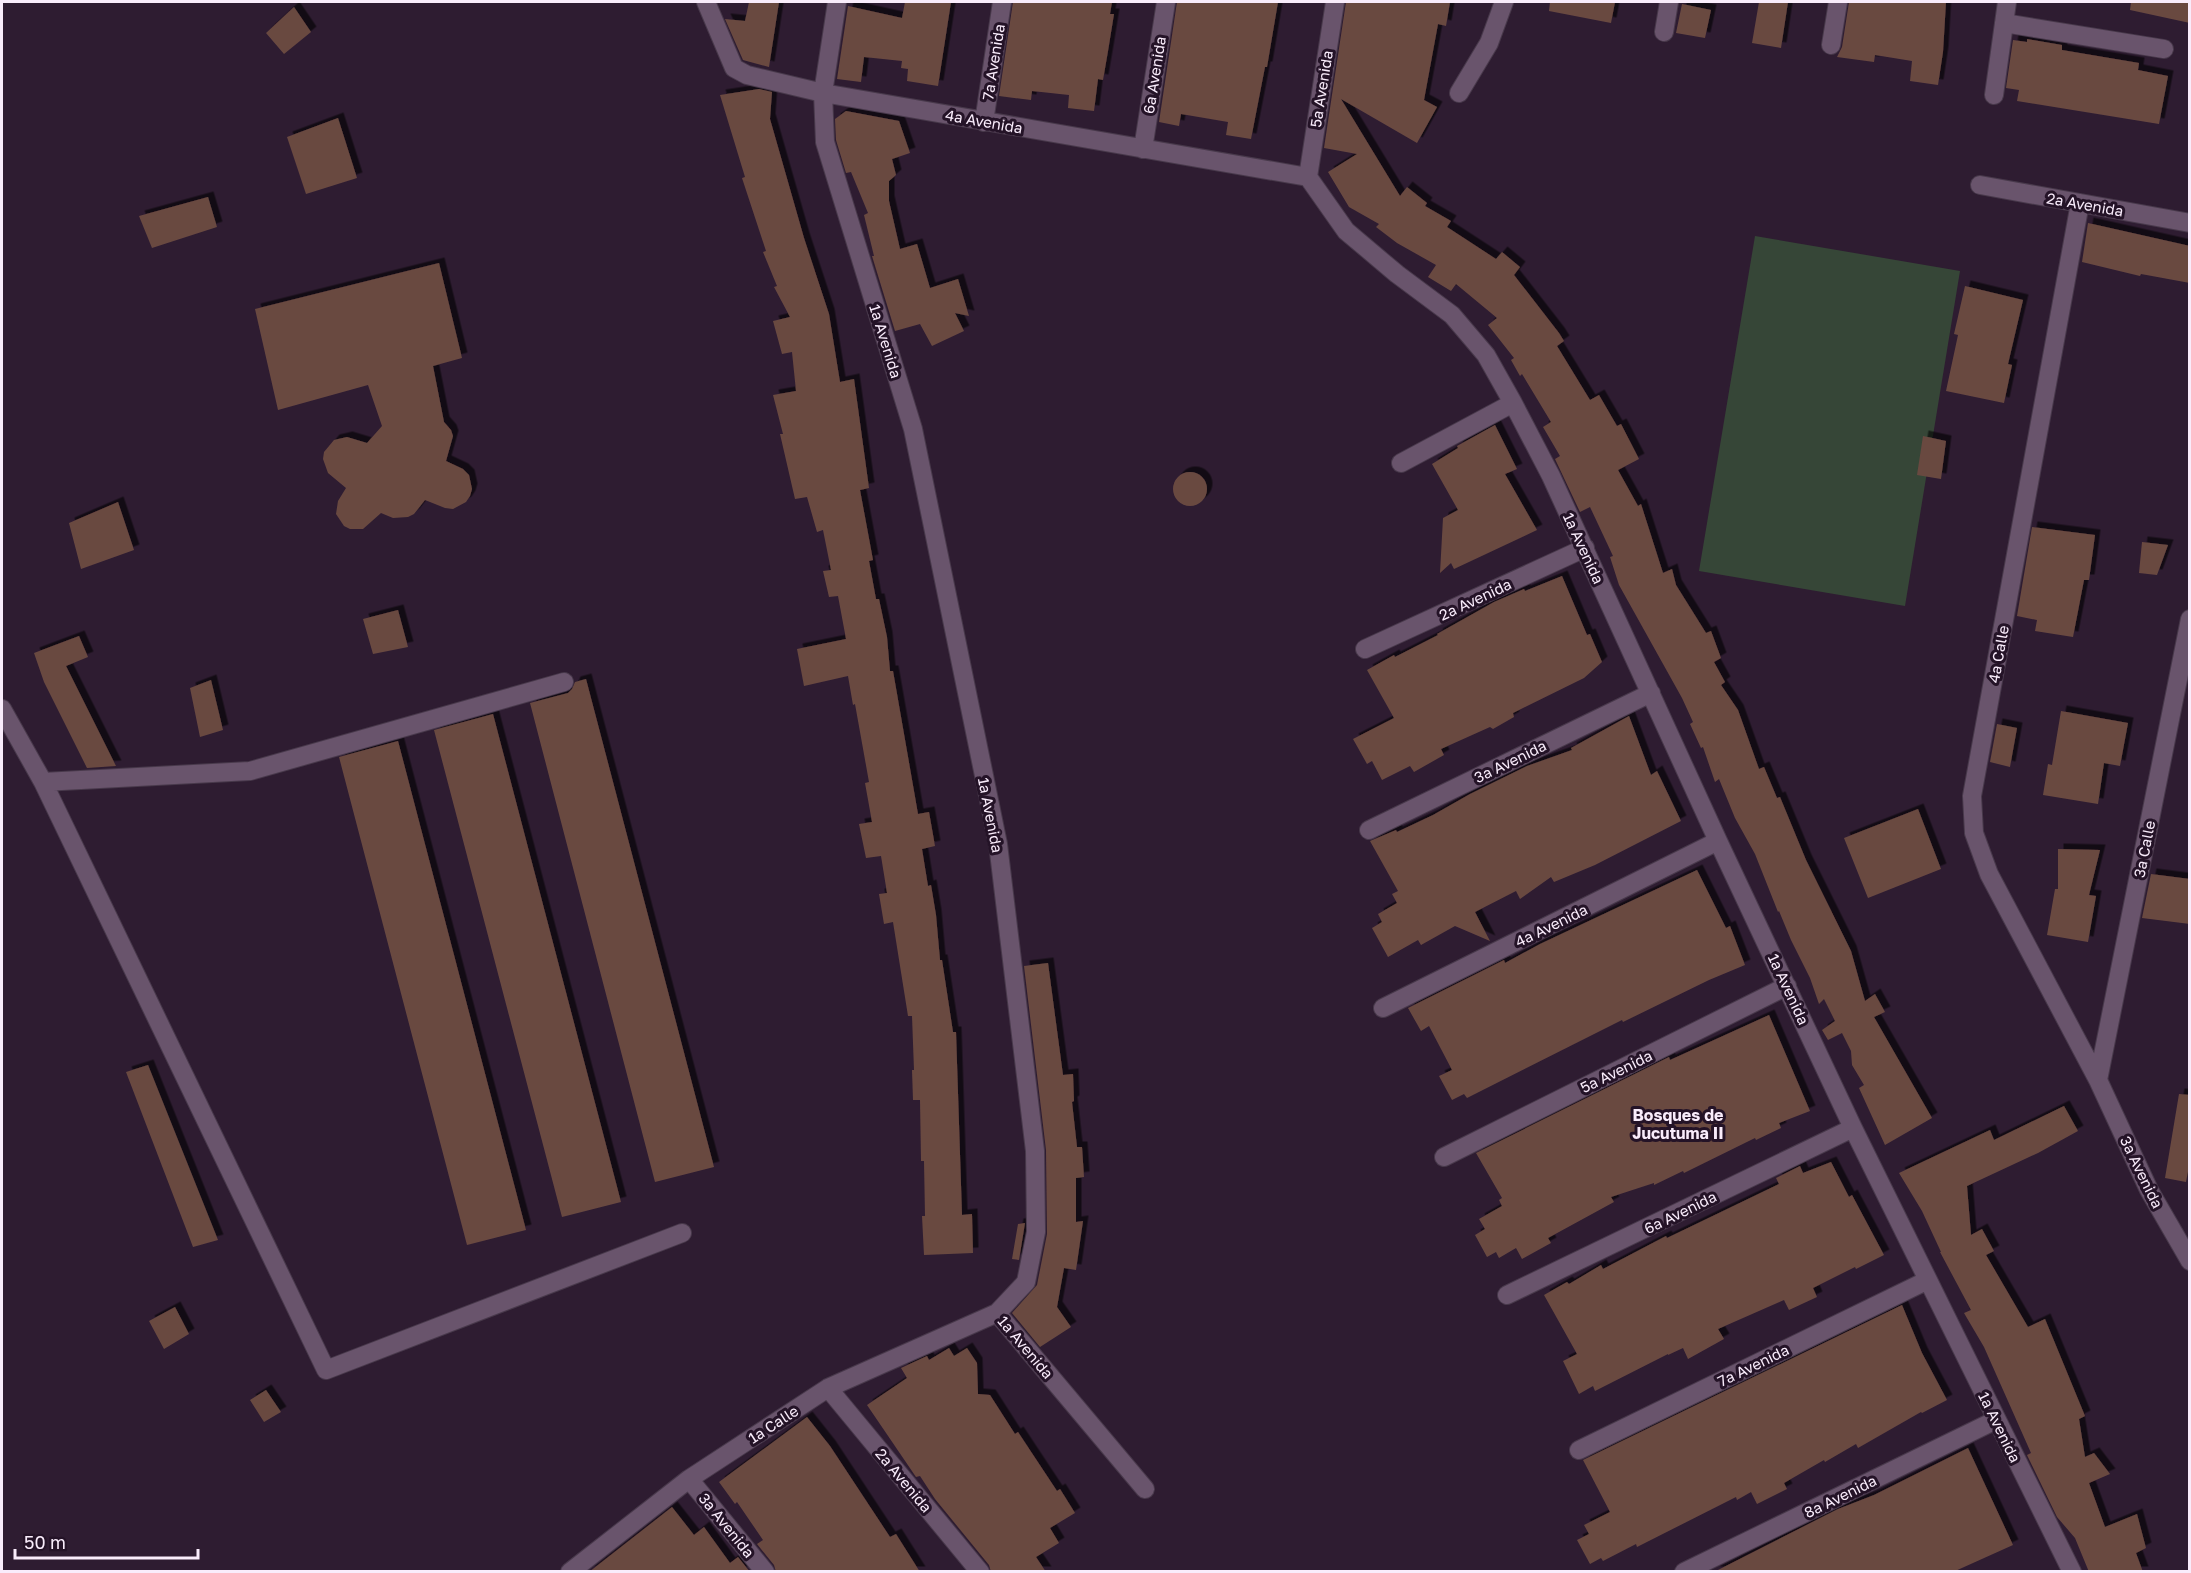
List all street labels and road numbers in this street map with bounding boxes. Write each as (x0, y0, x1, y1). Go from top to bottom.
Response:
street label: 7a Avenida (978, 23, 1008, 101)
street label: 6a Avenida (1139, 35, 1169, 115)
street label: 5a Avenida (1306, 49, 1336, 129)
street label: 4a Avenida (944, 105, 1024, 137)
street label: 2a Avenida (2045, 188, 2125, 220)
street label: 1a Avenida (866, 302, 906, 380)
street label: 1a Avenida (1560, 510, 1608, 586)
street label: 2a Avenida (1436, 574, 1514, 624)
street label: 4a Calle (1984, 623, 2012, 684)
street label: 3a Avenida (1471, 736, 1549, 786)
street label: 1a Avenida (975, 776, 1007, 854)
street label: 3a Calle (2130, 819, 2158, 879)
street label: 4a Avenida (1512, 900, 1590, 950)
street label: 1a Avenida (1765, 951, 1813, 1027)
street label: 5a Avenida (1577, 1046, 1655, 1096)
street label: 3a Avenida (2117, 1133, 2167, 1211)
street label: 6a Avenida (1641, 1187, 1719, 1237)
street label: 1a Avenida (995, 1312, 1057, 1382)
street label: 7a Avenida (1714, 1340, 1792, 1390)
street label: 1a Avenida (1975, 1389, 2025, 1465)
street label: 1a Calle (744, 1401, 802, 1447)
street label: 2a Avenida (872, 1444, 936, 1516)
street label: 8a Avenida (1801, 1471, 1879, 1521)
street label: 3a Avenida (695, 1489, 759, 1561)

